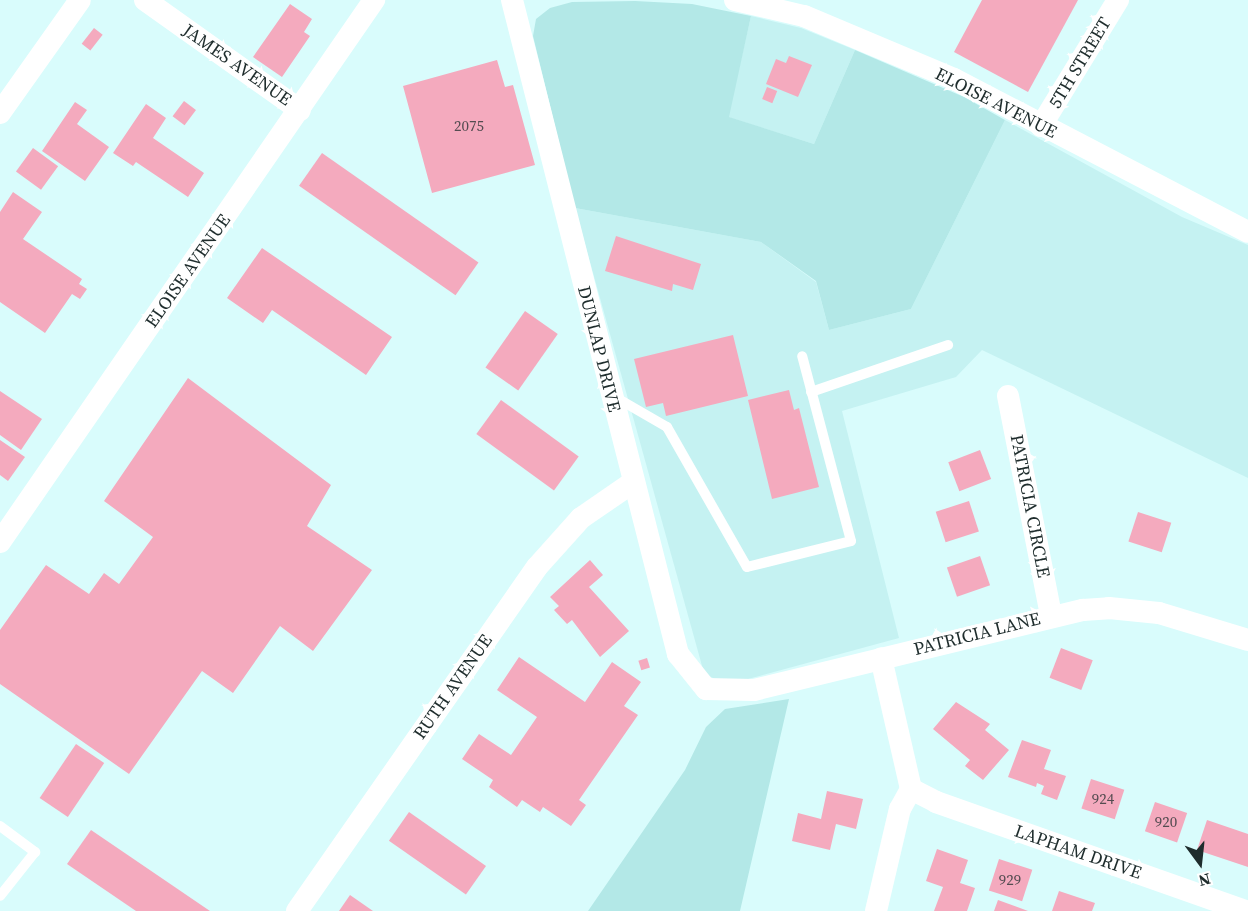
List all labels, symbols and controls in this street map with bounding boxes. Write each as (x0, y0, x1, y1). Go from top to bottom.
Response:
street label: 5TH STREET (1044, 14, 1116, 112)
street label: JAMES AVENUE (179, 20, 295, 110)
street label: ELOISE AVENUE (932, 63, 1060, 143)
house number: 2075 (454, 117, 484, 135)
street label: ELOISE AVENUE (141, 210, 235, 332)
street label: DUNLAP DRIVE (573, 284, 625, 414)
street label: PATRICIA CIRCLE (1006, 433, 1054, 579)
street label: PATRICIA LANE (911, 608, 1043, 660)
street label: RUTH AVENUE (409, 631, 497, 743)
house number: 924 (1092, 790, 1114, 808)
house number: 920 (1155, 813, 1177, 831)
street label: LAPHAM DRIVE (1012, 820, 1144, 884)
north arrow (1170, 833, 1230, 893)
text: N (1196, 868, 1213, 893)
house number: 929 (999, 871, 1021, 889)

